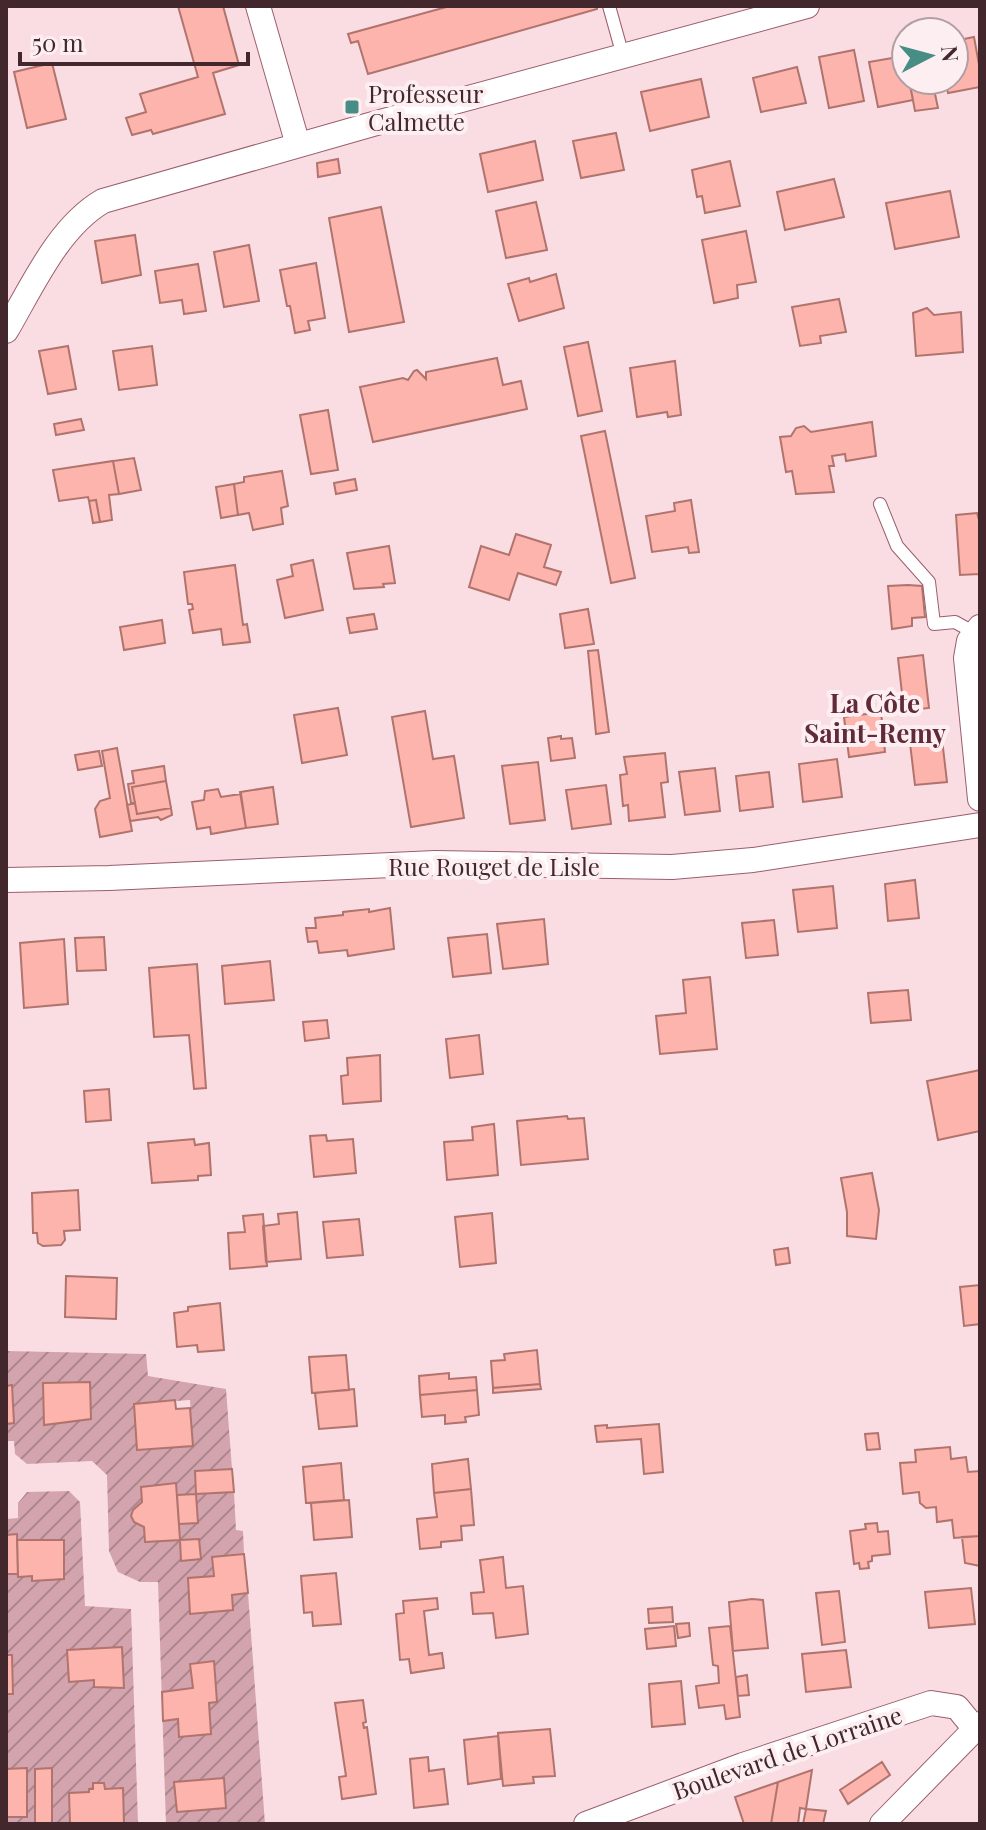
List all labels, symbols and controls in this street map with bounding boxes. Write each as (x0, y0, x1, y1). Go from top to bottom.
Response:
scale bar (20, 16, 248, 66)
north arrow (890, 16, 970, 96)
text: 50 m (32, 26, 84, 58)
text: N (935, 44, 967, 63)
place label: Professeur Calmette (368, 77, 484, 137)
marker: Professeur Calmette (343, 98, 361, 116)
district label: La Côte Saint-Remy (804, 685, 946, 750)
street label: Rue Rouget de Lisle (388, 850, 600, 882)
street label: Boulevard de Lorraine (668, 1698, 906, 1806)

